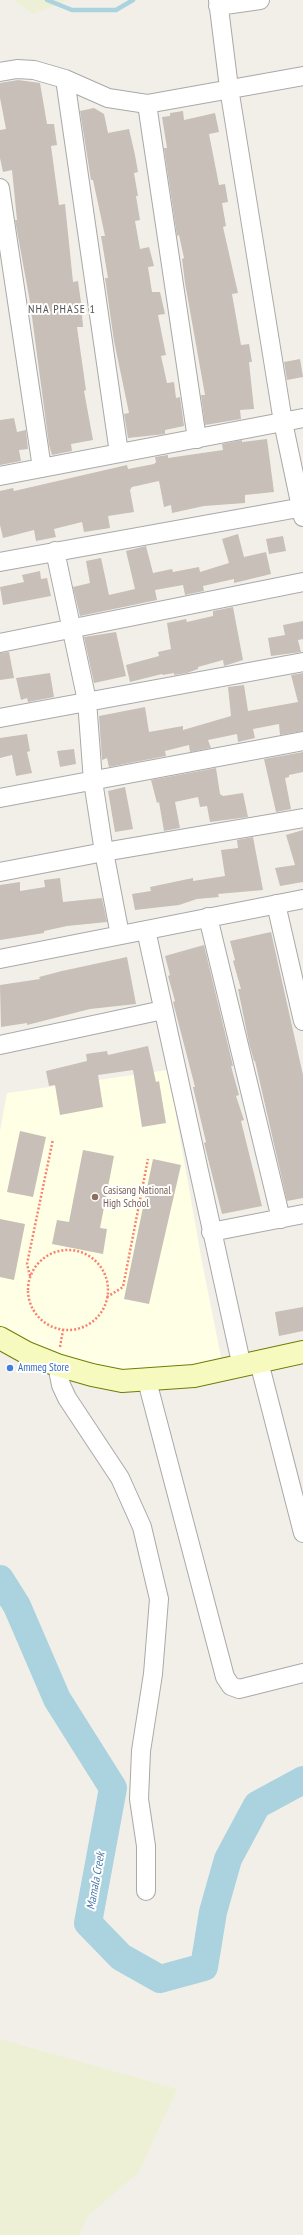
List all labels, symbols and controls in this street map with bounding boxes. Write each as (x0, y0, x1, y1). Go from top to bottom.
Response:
district label: NHA PHASE 1 (28, 303, 96, 317)
place label: Casisang National High School (103, 1184, 171, 1210)
marker: Casisang National High School (90, 1192, 100, 1202)
place label: Ammeg Store (18, 1361, 69, 1375)
marker: Ammeg Store (5, 1363, 15, 1373)
water label: Mamala Creek (84, 1851, 108, 1911)

